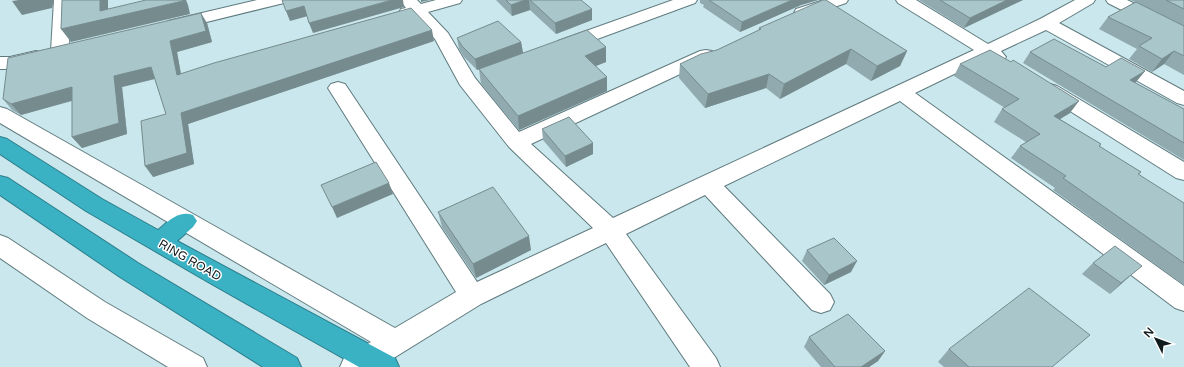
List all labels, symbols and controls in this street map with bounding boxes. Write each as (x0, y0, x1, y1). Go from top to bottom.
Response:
street label: RING ROAD (156, 236, 224, 284)
north arrow (1136, 319, 1176, 359)
text: N (1141, 325, 1157, 340)

